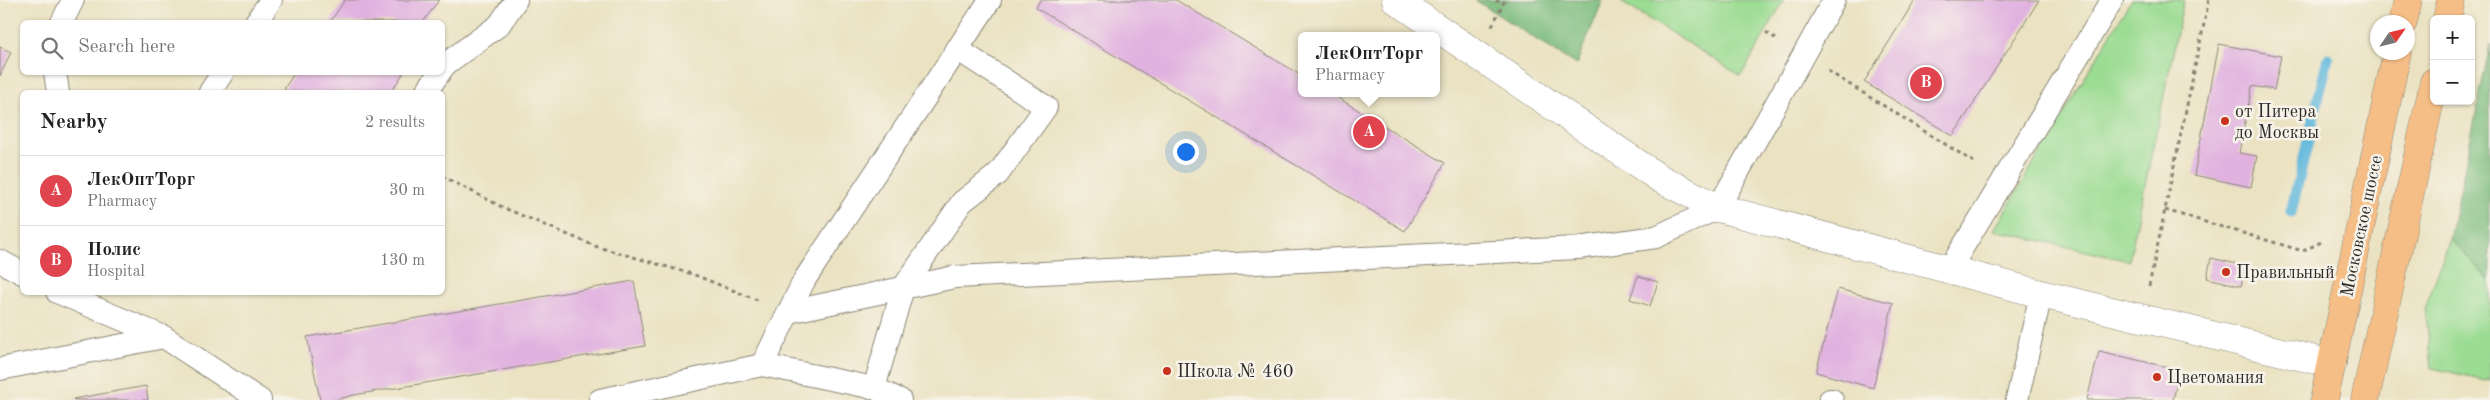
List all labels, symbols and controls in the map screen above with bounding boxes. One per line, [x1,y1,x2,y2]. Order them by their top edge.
north arrow [2370,15,2415,60]
map controls [2430,15,2475,105]
button: + [2430,15,2475,60]
search box [20,20,445,75]
popup [1298,32,1440,97]
icon: search [38,34,66,62]
text: Search here [78,38,175,57]
text: ЛекОптТорг [1315,45,1423,64]
button: − [2430,60,2475,105]
pin: B [1910,64,1942,102]
text: Pharmacy [1315,68,1385,84]
place label: от Питера до Москвы [2235,103,2319,142]
text: Nearby [40,112,108,133]
pin: A [1353,113,1385,151]
text: 2 results [365,115,425,131]
marker: от Питера до Москвы [2219,115,2231,127]
your location [1173,139,1199,165]
street label: Московское шоссе [2338,154,2386,299]
text: ЛекОптТорг [87,171,195,190]
text: A [50,183,62,199]
text: 30 m [389,183,425,199]
text: Pharmacy [87,194,157,210]
text: Полис [87,241,141,260]
text: B [50,253,62,269]
text: 130 m [380,253,425,269]
text: Hospital [87,264,145,280]
place label: Правильный [2236,264,2335,282]
marker: Правильный [2220,266,2232,278]
place label: Школа № 460 [1177,363,1293,381]
marker: Школа № 460 [1161,365,1173,377]
place label: Цветомания [2167,369,2264,387]
marker: Цветомания [2151,371,2163,383]

